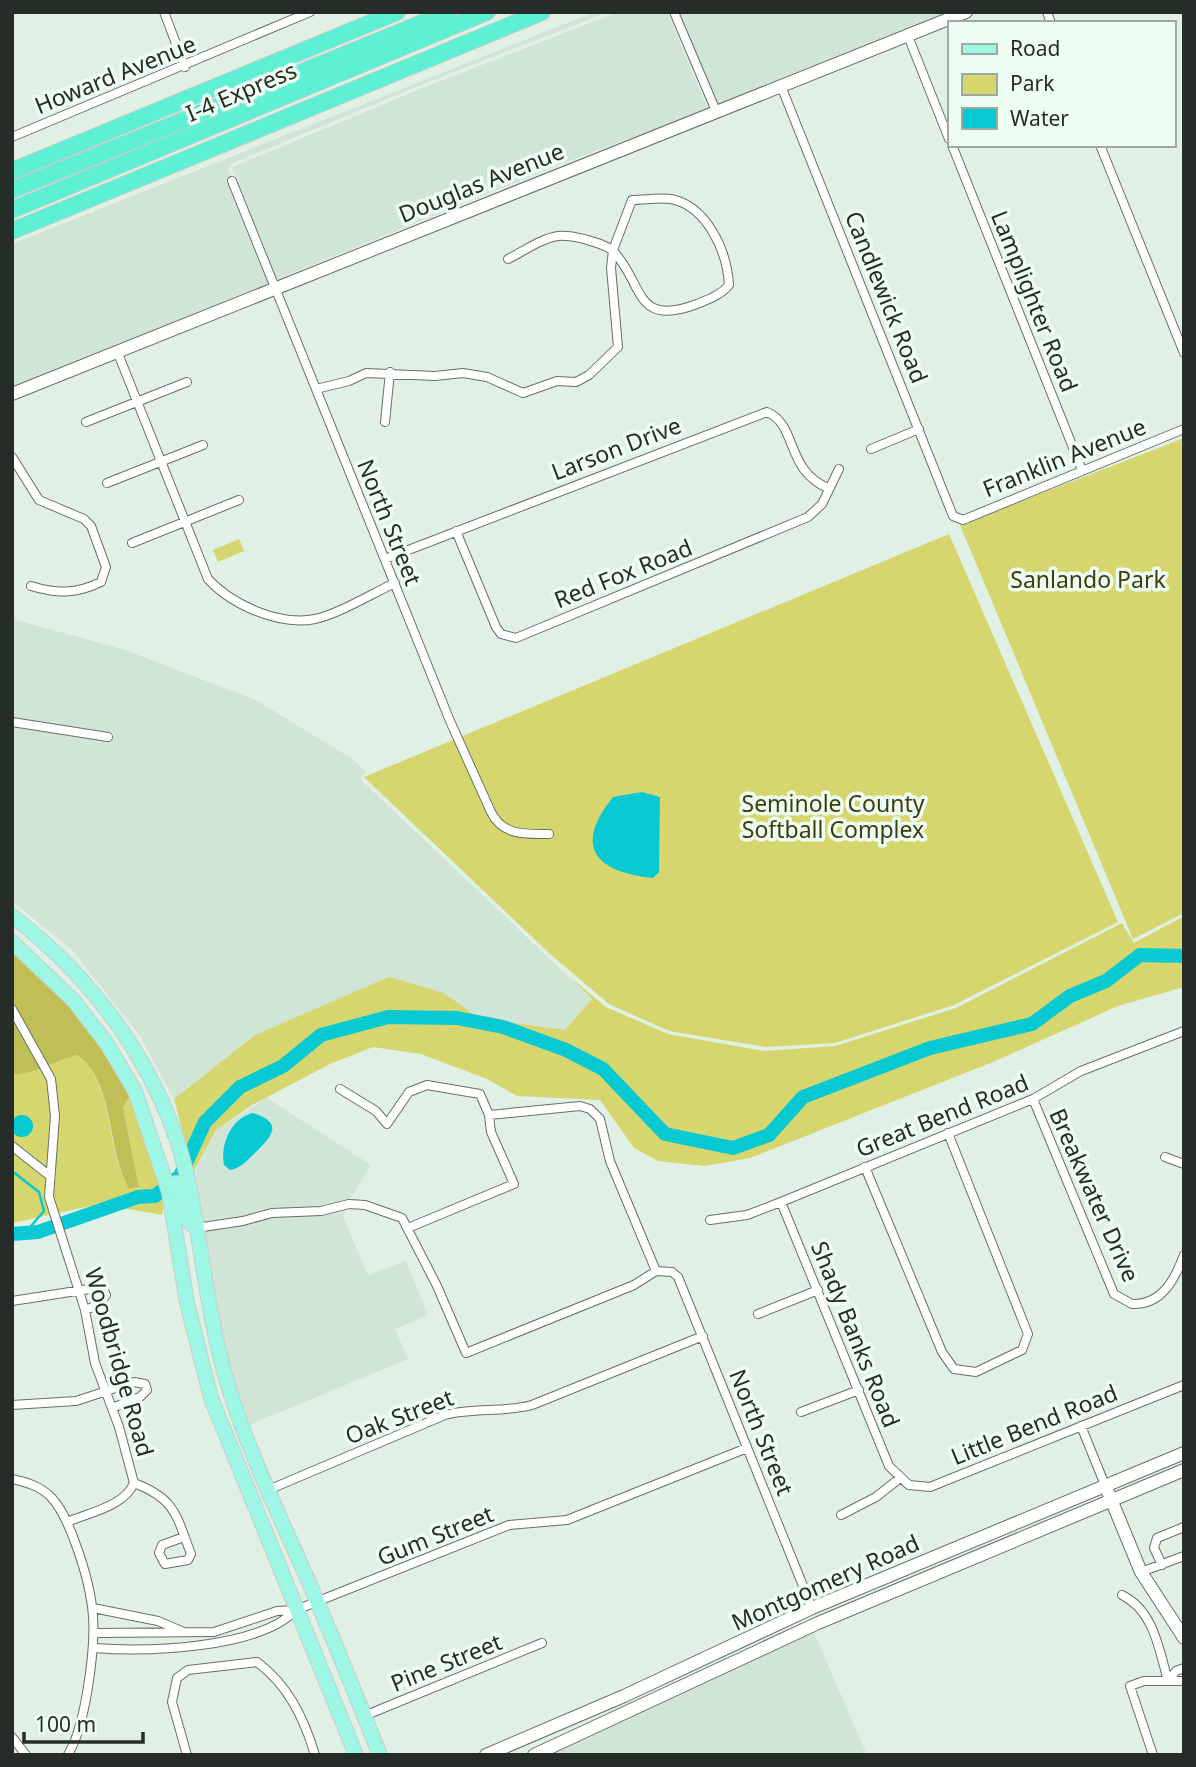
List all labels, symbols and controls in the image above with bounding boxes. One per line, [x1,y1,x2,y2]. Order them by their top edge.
legend [948,21,1175,147]
street label: Howard Avenue [30,27,200,121]
text: Road [1010,34,1060,62]
street label: I-4 Express [181,53,301,129]
text: Park [1010,69,1055,97]
text: Water [1010,104,1069,132]
street label: Douglas Avenue [394,134,568,230]
street label: Candlewick Road [838,206,936,388]
street label: Lamplighter Road [984,206,1086,396]
street label: Larson Drive [547,409,685,487]
street label: Franklin Avenue [978,410,1150,504]
street label: North Street [350,454,430,590]
street label: Red Fox Road [549,531,697,615]
park label: Sanlando Park [1010,563,1166,595]
park label: Seminole County Softball Complex [742,787,925,845]
street label: Great Bend Road [851,1066,1033,1164]
street label: Breakwater Drive [1042,1103,1148,1287]
street label: Shady Banks Road [804,1236,908,1432]
street label: Woodbridge Road [78,1264,162,1460]
street label: North Street [722,1364,802,1500]
street label: Little Bend Road [946,1376,1122,1472]
street label: Oak Street [340,1381,458,1451]
street label: Gum Street [372,1497,498,1573]
street label: Montgomery Road [726,1526,924,1638]
street label: Pine Street [386,1625,506,1699]
scale bar [24,1700,144,1744]
text: 100 m [35,1710,96,1738]

